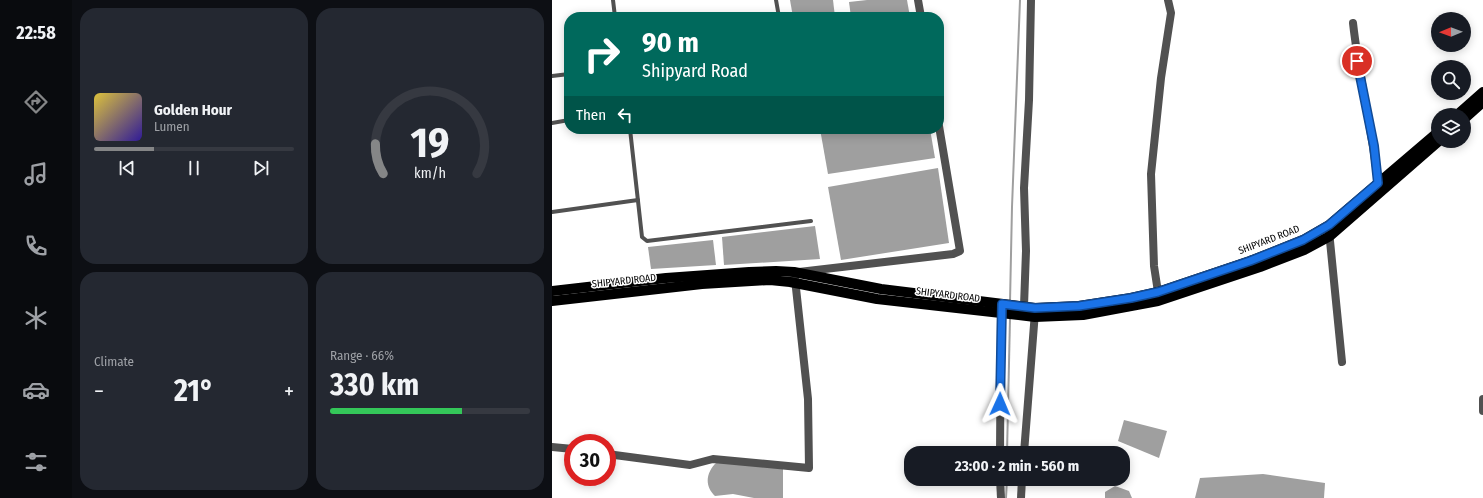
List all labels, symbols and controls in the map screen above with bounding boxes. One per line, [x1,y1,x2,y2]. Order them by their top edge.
north arrow [1431,12,1471,52]
map controls [1431,12,1471,148]
text: 22:58 [16,22,56,44]
text: 90 m [642,26,699,59]
icon: right [576,28,628,80]
pin [1340,44,1374,78]
icon: arrive [1346,50,1368,72]
text: Shipyard Road [642,60,748,82]
button: search [1431,60,1471,100]
icon: directions [22,88,50,116]
text: Golden Hour [154,101,232,119]
icon: left [614,104,636,126]
text: Then [576,106,606,124]
button: layers [1431,108,1471,148]
text: 19 [410,118,450,168]
text: Lumen [154,119,190,134]
icon: previous [116,157,138,179]
icon: pause [183,157,205,179]
icon: next [250,157,272,179]
icon: music [22,160,50,188]
text: km/h [414,165,446,182]
street label: SHIPYARD ROAD [1237,223,1301,257]
icon: phone [22,232,50,260]
street label: SHIPYARD ROAD [591,272,657,290]
street label: SHIPYARD ROAD [915,285,981,305]
icon: climate [22,304,50,332]
text: Range · 66% [330,348,394,363]
text: Climate [94,354,134,369]
text: 330 km [330,367,419,403]
text: 21° [174,373,214,409]
icon: car [22,376,50,404]
text: − [94,378,104,405]
text: + [284,378,294,405]
position arrow [979,383,1021,425]
speed limit sign: 30 [564,434,616,486]
icon: filters [22,448,50,476]
text: 23:00 · 2 min · 560 m [955,457,1079,475]

